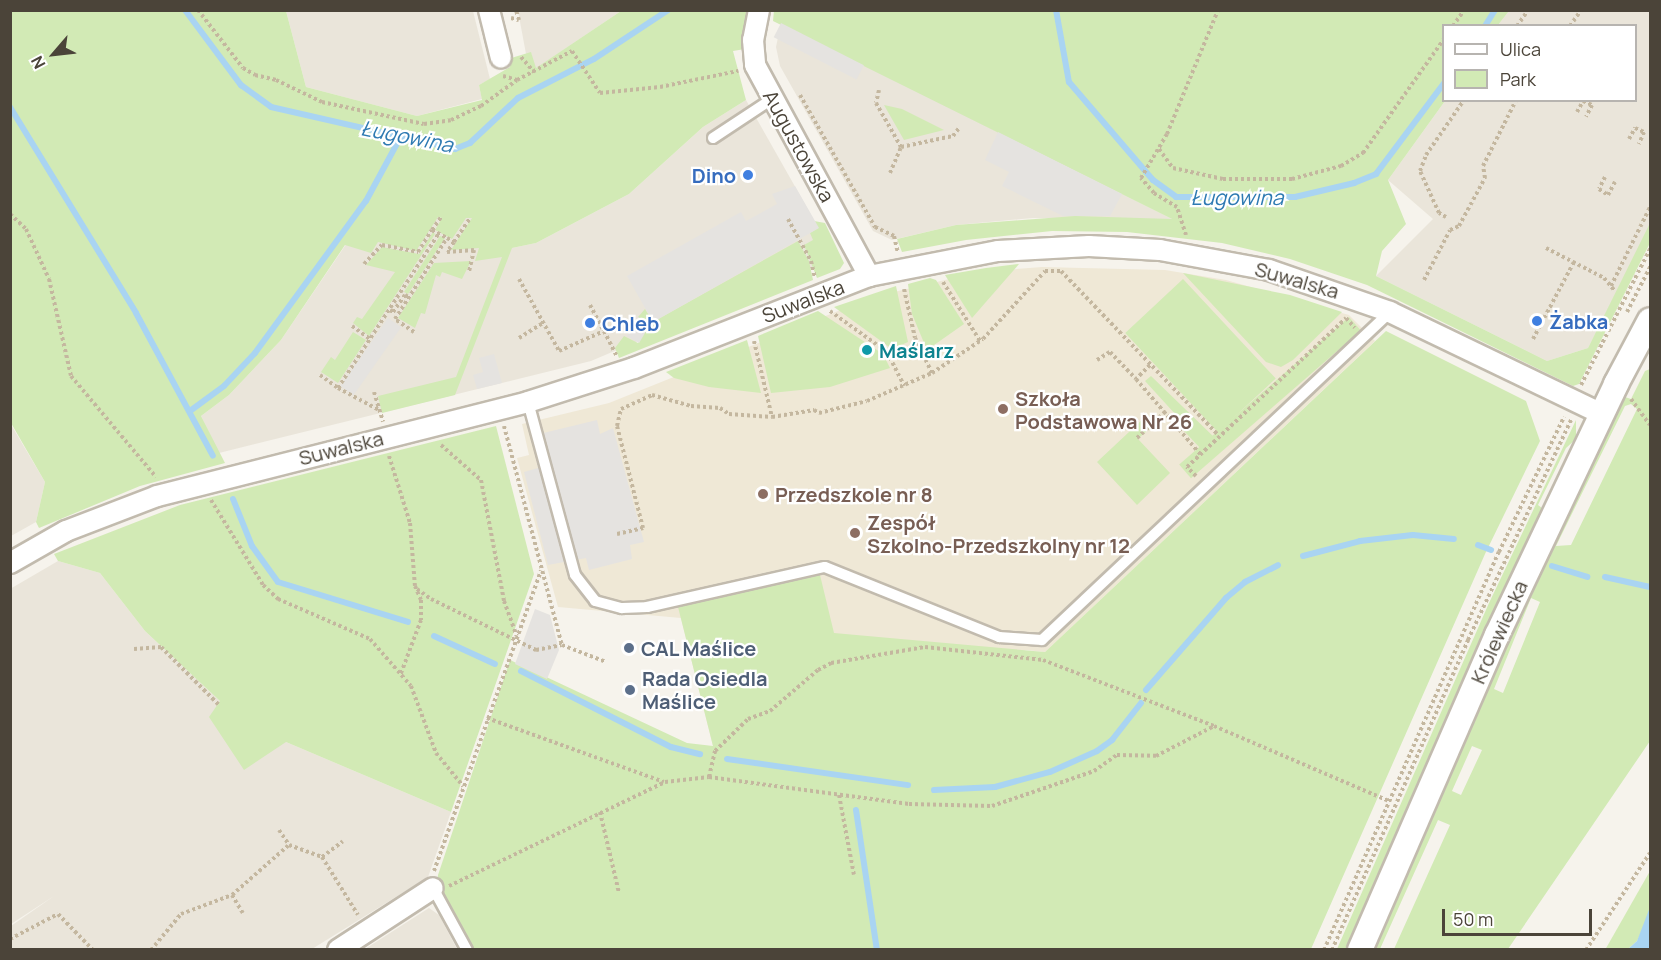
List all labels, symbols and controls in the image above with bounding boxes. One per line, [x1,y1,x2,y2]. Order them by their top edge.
north arrow [24,24,84,84]
legend [1442,24,1637,102]
text: Ulica [1500,37,1541,61]
text: N [26,52,51,73]
text: Park [1500,67,1536,91]
street label: Augustowska [758,86,840,206]
water label: Ługowina [359,115,455,157]
place label: Dino [692,163,736,187]
marker: Dino [741,168,755,182]
water label: Ługowina [1191,184,1283,210]
street label: Suwalska [1252,257,1342,303]
street label: Suwalska [758,274,848,328]
place label: Żabka [1549,309,1608,333]
place label: Chleb [602,311,659,335]
marker: Żabka [1530,314,1544,328]
marker: Chleb [583,316,597,330]
place label: Maślarz [879,338,954,362]
marker: Maślarz [860,343,874,357]
place label: Szkoła Podstawowa Nr 26 [1015,386,1192,433]
marker: Szkoła Podstawowa Nr 26 [996,402,1010,416]
street label: Suwalska [296,426,386,470]
place label: Przedszkole nr 8 [775,482,933,506]
marker: Przedszkole nr 8 [756,487,770,501]
place label: Zespół Szkolno-Przedszkolny nr 12 [867,510,1130,557]
marker: Zespół Szkolno-Przedszkolny nr 12 [848,526,862,540]
street label: Królewiecka [1466,577,1532,687]
place label: CAL Maślice [641,636,757,660]
marker: CAL Maślice [622,641,636,655]
place label: Rada Osiedla Maślice [642,666,768,713]
marker: Rada Osiedla Maślice [623,683,637,697]
scale bar [1445,897,1595,935]
text: 50 m [1453,907,1493,931]

